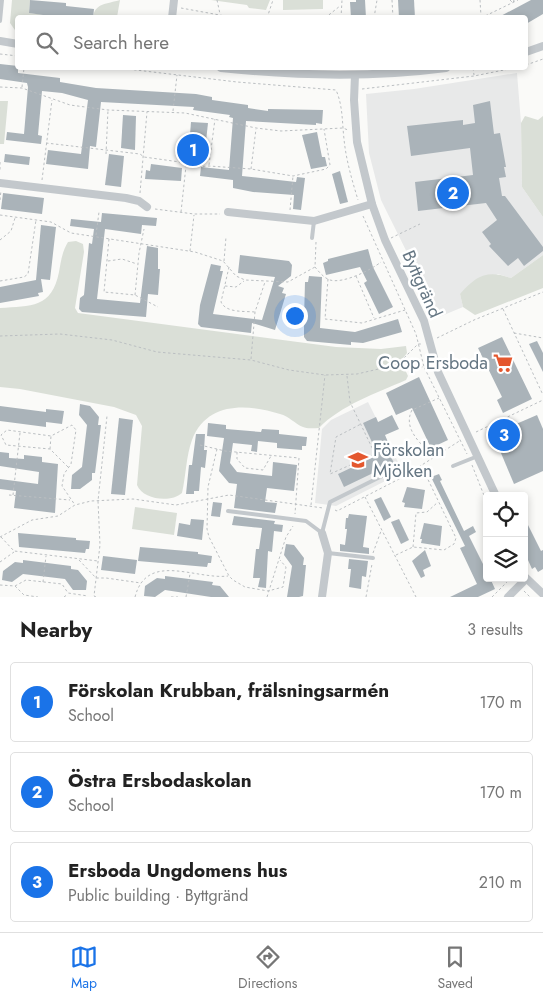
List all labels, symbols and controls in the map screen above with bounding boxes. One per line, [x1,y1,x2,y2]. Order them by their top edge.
search box [15,15,528,70]
icon: search [33,29,61,57]
text: Search here [73,29,169,56]
pin: 1 [177,131,209,169]
pin: 2 [437,174,469,212]
street label: Byttgränd [396,246,448,322]
your location [282,303,308,329]
place label: Coop Ersboda [378,350,488,376]
supermarket icon: Coop Ersboda [492,352,514,374]
pin: 3 [488,416,520,454]
place label: Förskolan Mjölken [373,437,444,484]
school or university icon: Förskolan Mjölken [347,449,369,471]
map controls [483,492,528,582]
button: locate [483,492,528,537]
button: layers [483,537,528,582]
text: Nearby [20,615,92,645]
text: 3 results [467,618,523,641]
text: Förskolan Krubban, frälsningsarmén [68,677,389,704]
text: 1 [33,691,41,714]
text: 170 m [480,691,522,714]
text: School [68,704,114,727]
text: Östra Ersbodaskolan [68,767,252,794]
text: 2 [32,781,42,804]
text: 170 m [480,781,522,804]
text: School [68,794,114,817]
text: Ersboda Ungdomens hus [68,857,287,884]
text: 3 [32,871,42,894]
text: 210 m [479,871,522,894]
text: Public building · Byttgränd [68,884,248,907]
tab: Map [70,943,98,993]
tab: Directions [238,943,297,993]
tab: Saved [437,943,473,993]

